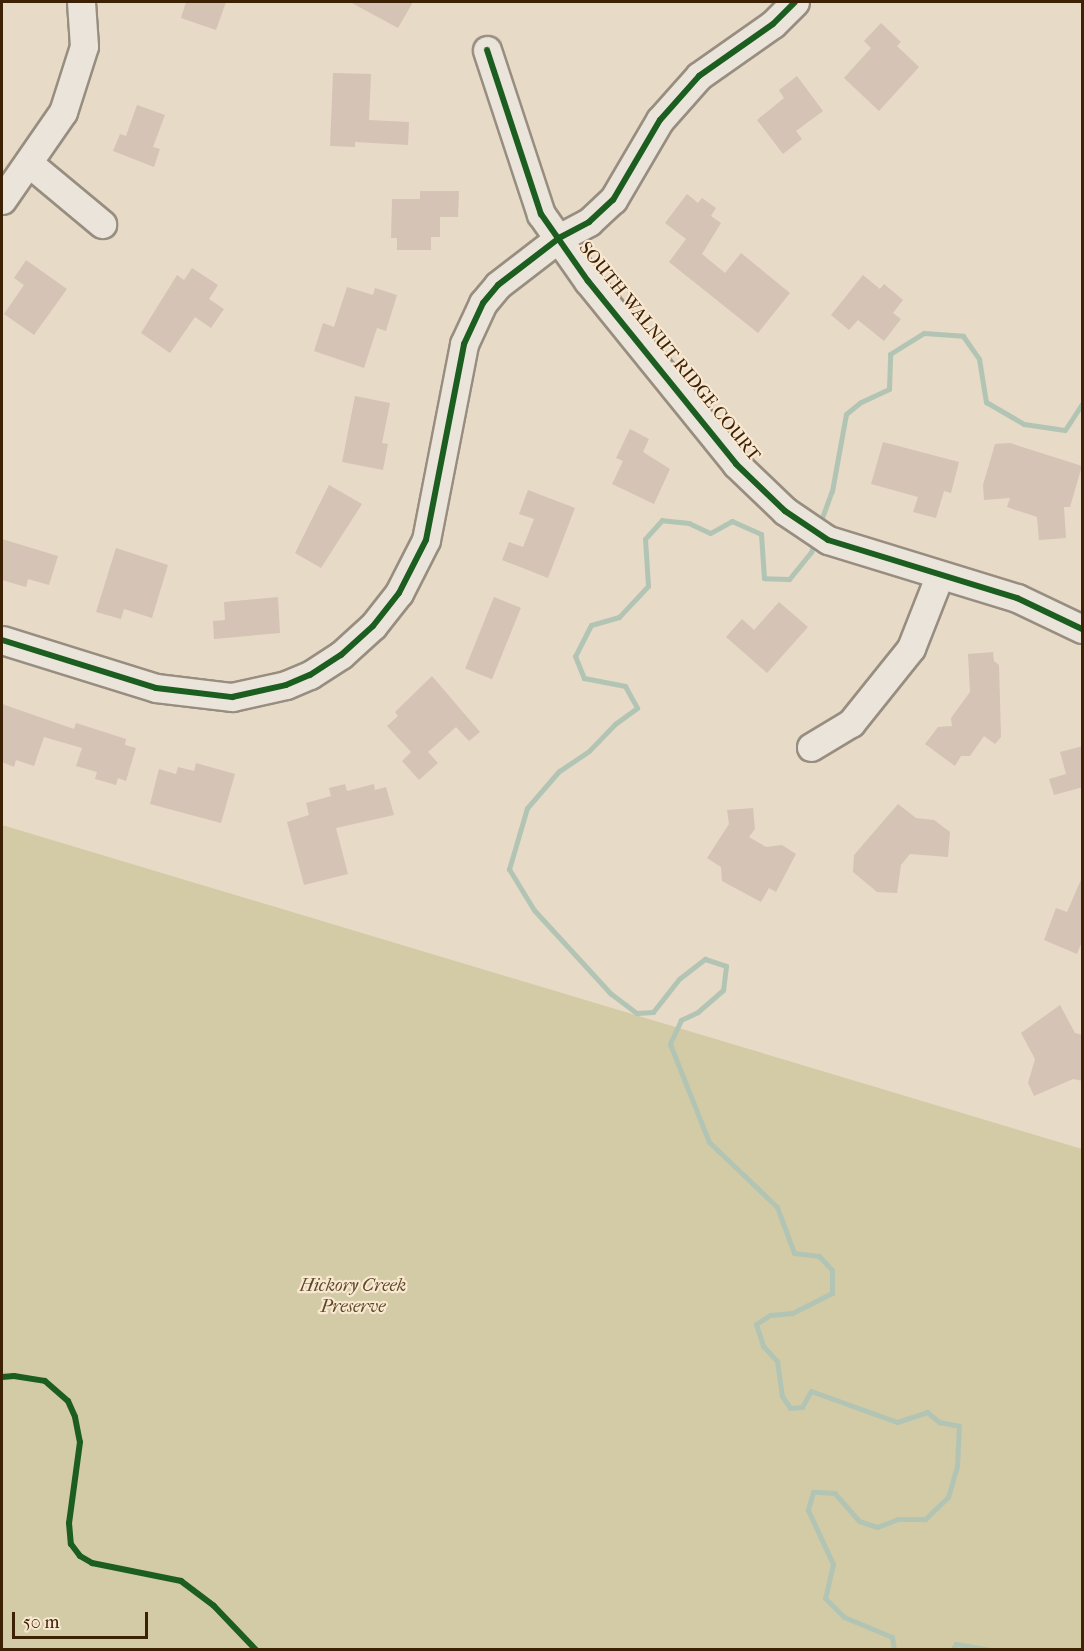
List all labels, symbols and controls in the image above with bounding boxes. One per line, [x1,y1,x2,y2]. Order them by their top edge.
street label: SOUTH WALNUT RIDGE COURT [574,238,764,466]
park label: Hickory Creek Preserve [300,1276,406,1318]
scale bar [15,1600,152,1638]
text: 50 m [23,1612,59,1633]

